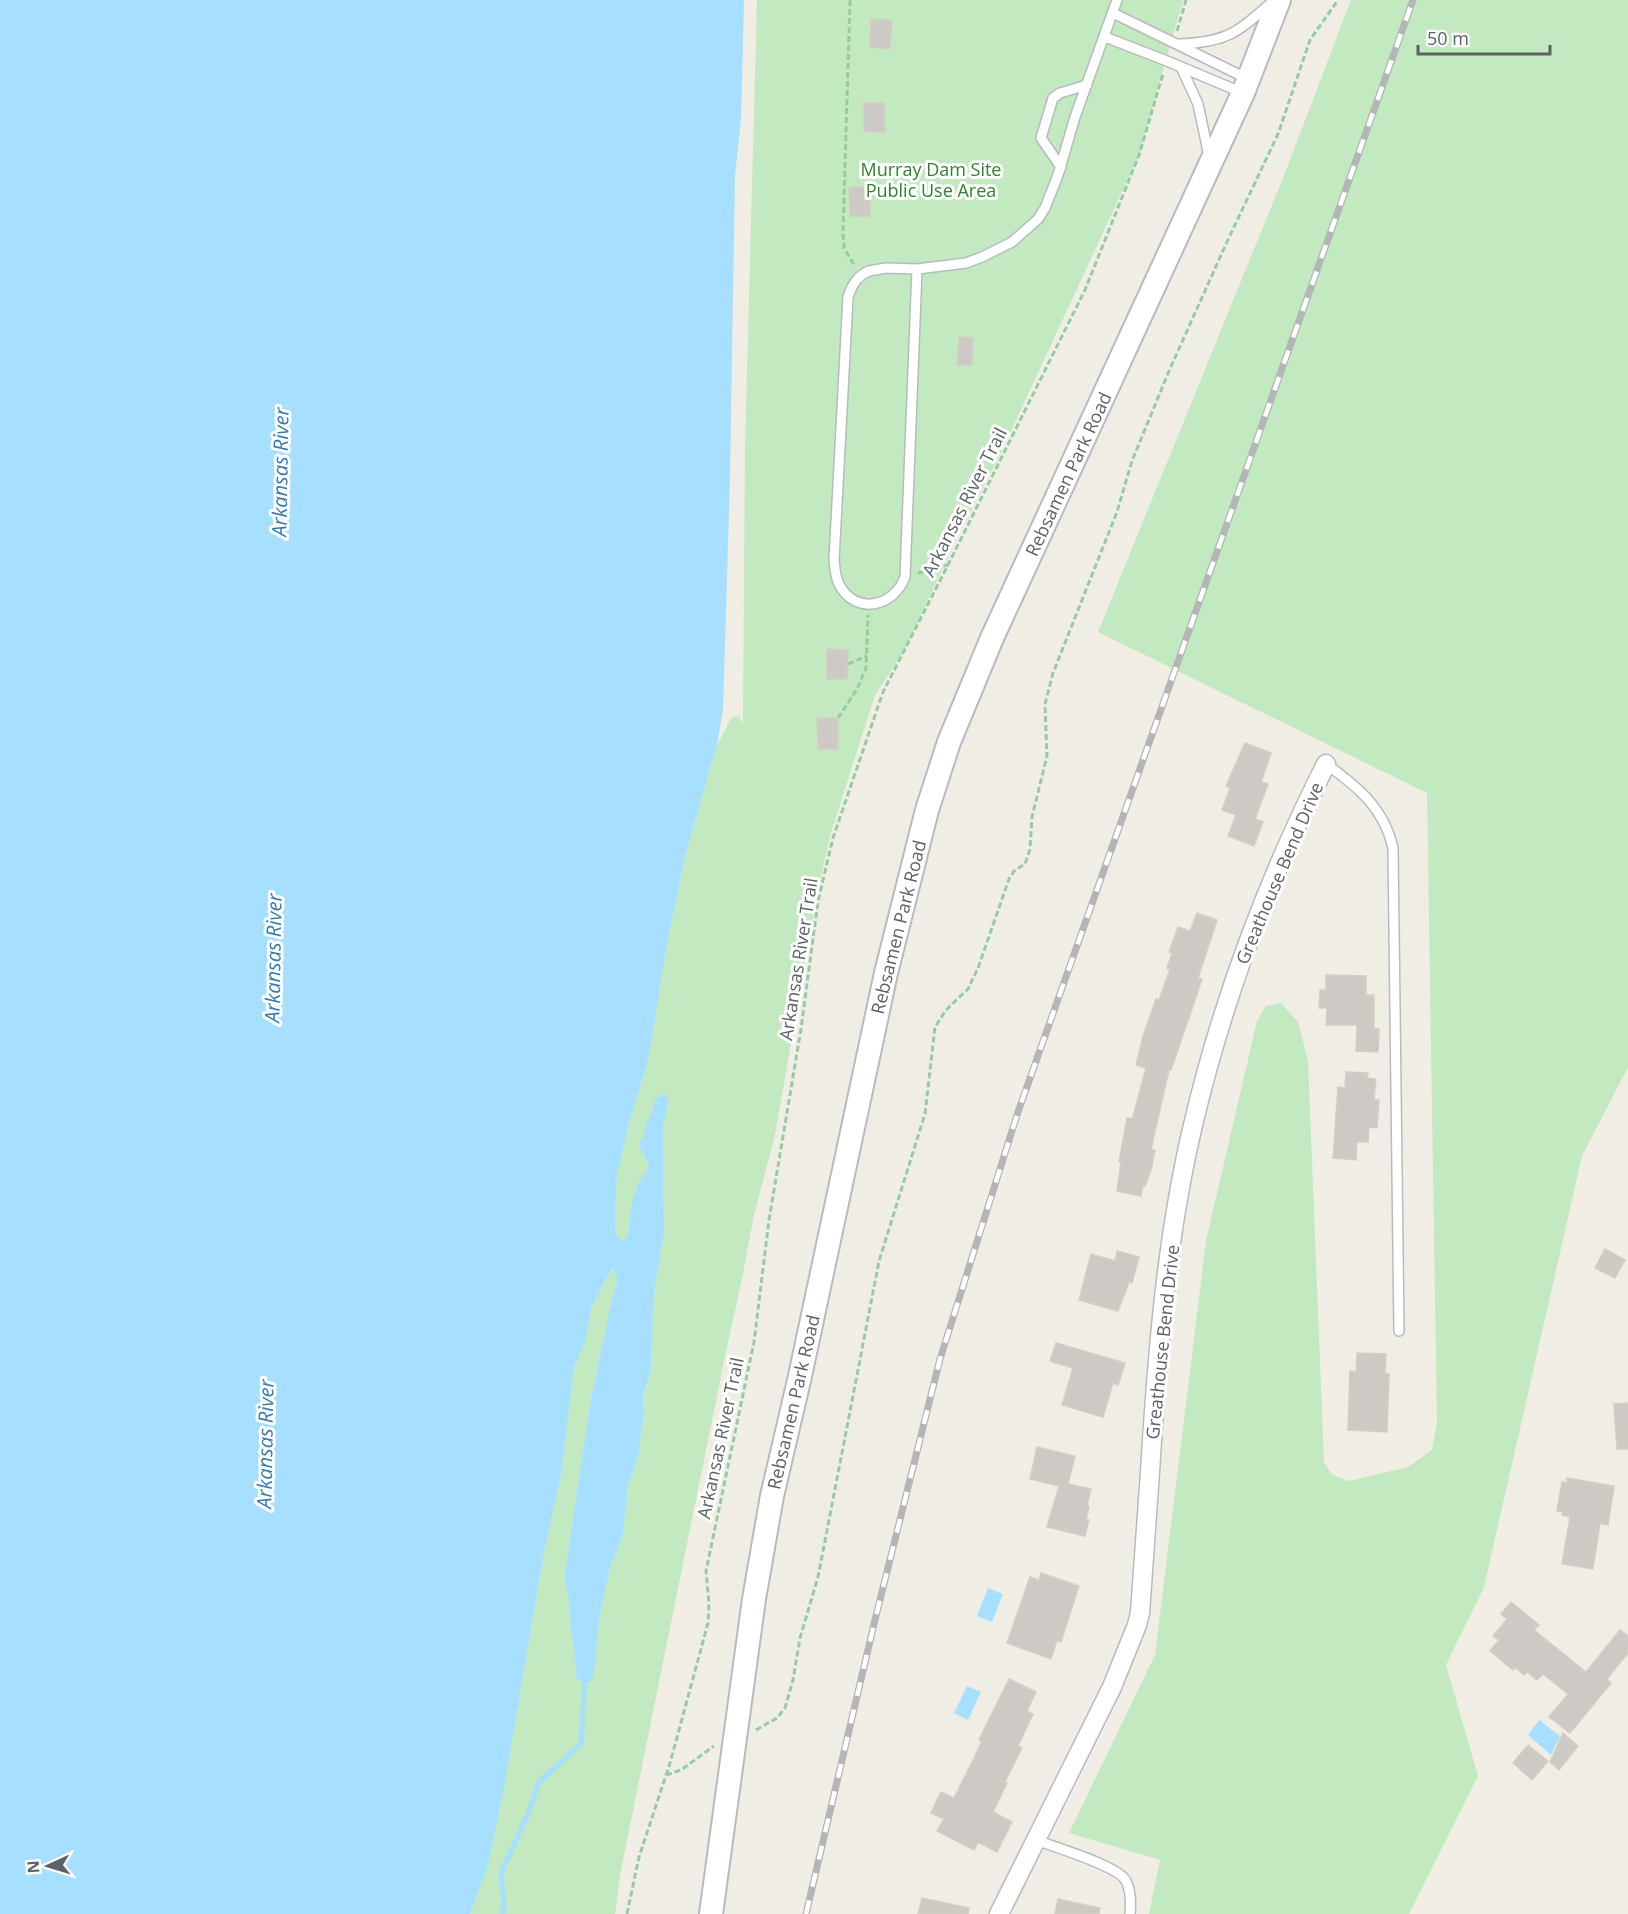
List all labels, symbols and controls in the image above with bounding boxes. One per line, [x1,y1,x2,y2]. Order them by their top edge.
scale bar [1418,18,1550,56]
text: 50 m [1427,26,1469,50]
park label: Murray Dam Site Public Use Area [861,157,1001,202]
street label: Rebsamen Park Road [1019,388,1117,560]
water label: Arkansas River [265,406,295,539]
street label: Arkansas River Trail [916,423,1012,581]
street label: Greathouse Bend Drive [1230,778,1328,968]
street label: Rebsamen Park Road [865,837,931,1017]
street label: Arkansas River Trail [773,876,823,1042]
water label: Arkansas River [258,892,288,1025]
street label: Greathouse Bend Drive [1140,1243,1184,1441]
street label: Rebsamen Park Road [761,1312,825,1492]
street label: Arkansas River Trail [691,1355,749,1521]
water label: Arkansas River [250,1378,280,1511]
north arrow [18,1836,78,1896]
text: N [22,1860,44,1874]

